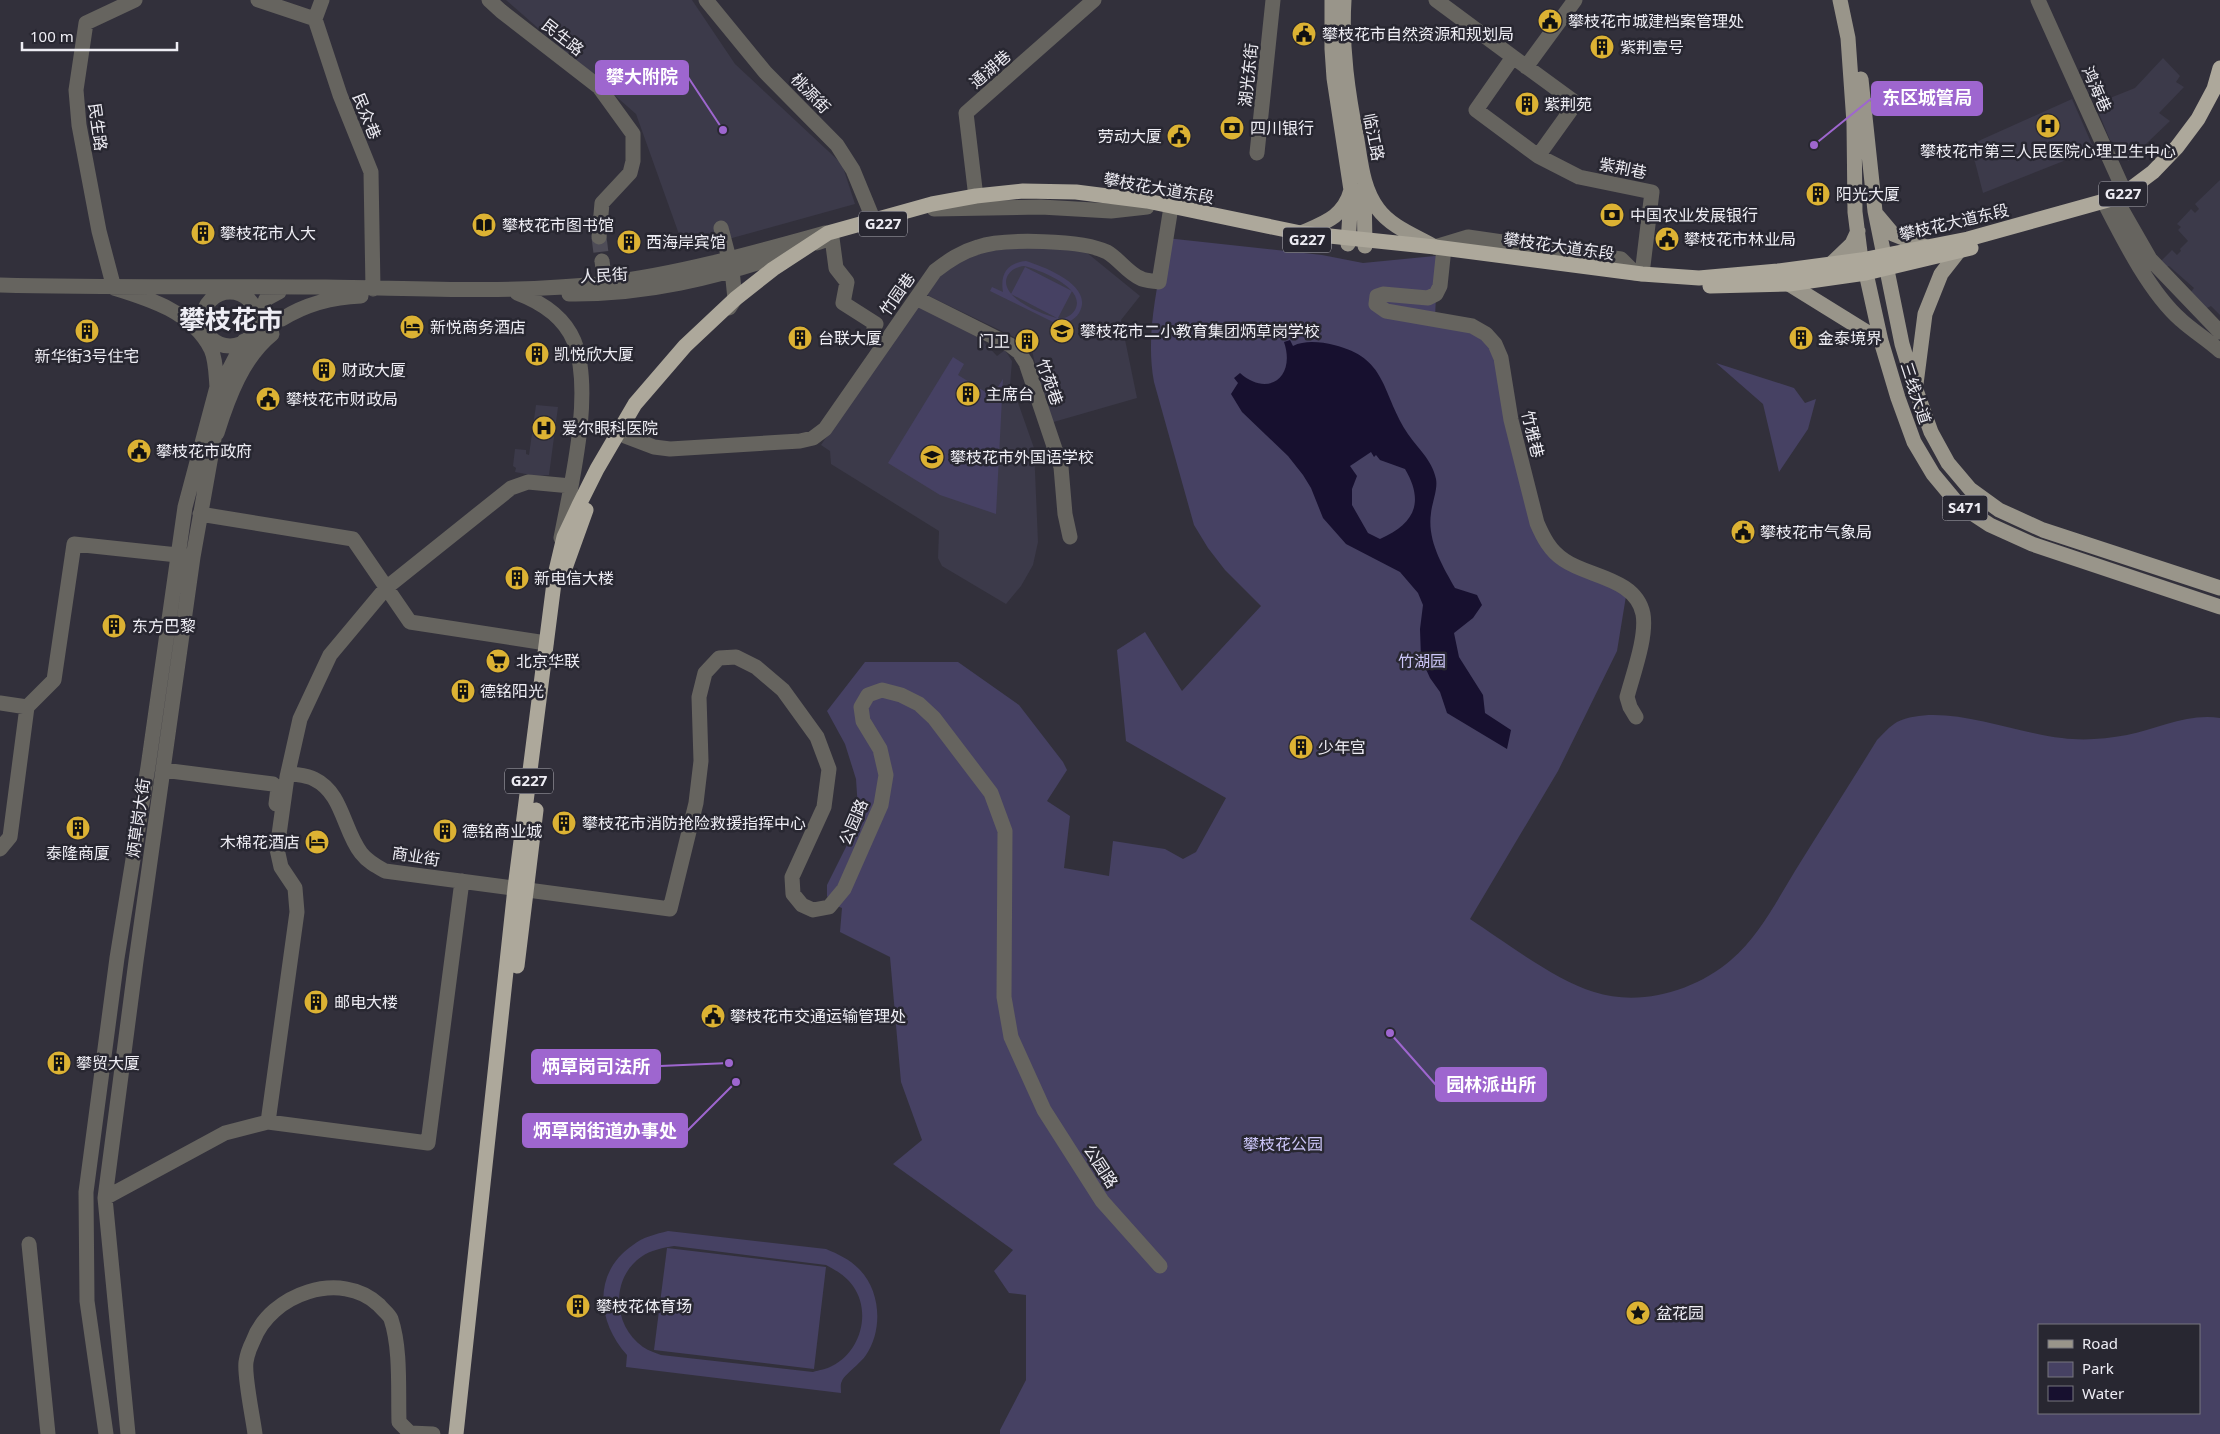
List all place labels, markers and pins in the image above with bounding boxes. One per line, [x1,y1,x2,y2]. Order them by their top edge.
public building icon: 攀枝花市城建档案管理处 [1537,8,1563,34]
place label: 攀枝花市城建档案管理处 [1568,10,1744,32]
public building icon: 攀枝花市自然资源和规划局 [1291,21,1317,47]
place label: 攀枝花市自然资源和规划局 [1322,23,1514,45]
building icon: 紫荆壹号 [1589,34,1615,60]
place label: 紫荆壹号 [1620,36,1684,58]
callout: 攀大附院 [596,61,688,94]
callout: 东区城管局 [1872,82,1982,115]
building icon: 紫荆苑 [1514,91,1540,117]
place label: 紫荆苑 [1544,93,1592,115]
hospital icon: 攀枝花市第三人民医院心理卫生中心 [2035,113,2061,139]
bank icon: 四川银行 [1219,115,1245,141]
place label: 四川银行 [1250,117,1314,139]
public building icon: 劳动大厦 [1166,123,1192,149]
place label: 劳动大厦 [1098,125,1162,147]
place label: 攀枝花市第三人民医院心理卫生中心 [1920,140,2176,162]
building icon: 阳光大厦 [1805,181,1831,207]
place label: 阳光大厦 [1836,183,1900,205]
bank icon: 中国农业发展银行 [1599,202,1625,228]
place label: 中国农业发展银行 [1630,204,1758,226]
library icon: 攀枝花市图书馆 [471,212,497,238]
place label: 攀枝花市图书馆 [502,214,614,236]
building icon: 攀枝花市人大 [190,220,216,246]
place label: 攀枝花市人大 [220,222,316,244]
public building icon: 攀枝花市林业局 [1654,226,1680,252]
place label: 攀枝花市林业局 [1684,228,1796,250]
building icon: 西海岸宾馆 [616,229,642,255]
place label: 西海岸宾馆 [646,231,726,253]
hotel icon: 新悦商务酒店 [399,314,425,340]
place label: 新悦商务酒店 [430,316,526,338]
building icon: 新华街3号住宅 [74,318,100,344]
school or university icon: 攀枝花市二小教育集团炳草岗学校 [1049,318,1075,344]
place label: 攀枝花市二小教育集团炳草岗学校 [1080,320,1320,342]
building icon: 台联大厦 [787,325,813,351]
building icon: 金泰境界 [1788,325,1814,351]
place label: 台联大厦 [818,327,882,349]
place label: 金泰境界 [1818,327,1882,349]
building icon: 门卫 [1014,328,1040,354]
place label: 门卫 [978,330,1010,352]
building icon: 凯悦欣大厦 [524,341,550,367]
place label: 凯悦欣大厦 [554,343,634,365]
place label: 新华街3号住宅 [34,345,140,367]
building icon: 财政大厦 [311,357,337,383]
place label: 财政大厦 [342,359,406,381]
building icon: 主席台 [955,381,981,407]
place label: 主席台 [986,383,1034,405]
public building icon: 攀枝花市财政局 [255,386,281,412]
place label: 攀枝花市财政局 [286,388,398,410]
hospital icon: 爱尔眼科医院 [531,415,557,441]
place label: 爱尔眼科医院 [562,417,658,439]
public building icon: 攀枝花市政府 [126,438,152,464]
place label: 攀枝花市政府 [156,440,252,462]
school or university icon: 攀枝花市外国语学校 [919,444,945,470]
place label: 攀枝花市外国语学校 [950,446,1094,468]
public building icon: 攀枝花市气象局 [1730,519,1756,545]
place label: 攀枝花市气象局 [1760,521,1872,543]
building icon: 新电信大楼 [504,565,530,591]
place label: 新电信大楼 [534,567,614,589]
building icon: 东方巴黎 [101,613,127,639]
place label: 东方巴黎 [132,615,196,637]
supermarket icon: 北京华联 [485,648,511,674]
place label: 北京华联 [516,650,580,672]
building icon: 德铭阳光 [450,678,476,704]
place label: 德铭阳光 [480,680,544,702]
building icon: 少年宫 [1288,734,1314,760]
place label: 少年宫 [1318,736,1366,758]
building icon: 攀枝花市消防抢险救援指挥中心 [551,810,577,836]
place label: 攀枝花市消防抢险救援指挥中心 [582,812,806,834]
building icon: 泰隆商厦 [65,815,91,841]
building icon: 德铭商业城 [432,818,458,844]
place label: 德铭商业城 [462,820,542,842]
hotel icon: 木棉花酒店 [304,829,330,855]
place label: 木棉花酒店 [220,831,300,853]
place label: 泰隆商厦 [46,842,110,864]
building icon: 邮电大楼 [303,989,329,1015]
place label: 邮电大楼 [334,991,398,1013]
public building icon: 攀枝花市交通运输管理处 [700,1003,726,1029]
place label: 攀枝花市交通运输管理处 [730,1005,906,1027]
building icon: 攀贸大厦 [46,1050,72,1076]
callout: 炳草岗司法所 [532,1050,660,1083]
place label: 攀贸大厦 [76,1052,140,1074]
callout: 园林派出所 [1436,1068,1546,1101]
callout: 炳草岗街道办事处 [523,1114,687,1147]
building icon: 攀枝花体育场 [565,1293,591,1319]
place label: 攀枝花体育场 [596,1295,692,1317]
place icon: 盆花园 [1625,1300,1651,1326]
place label: 盆花园 [1656,1302,1704,1324]

